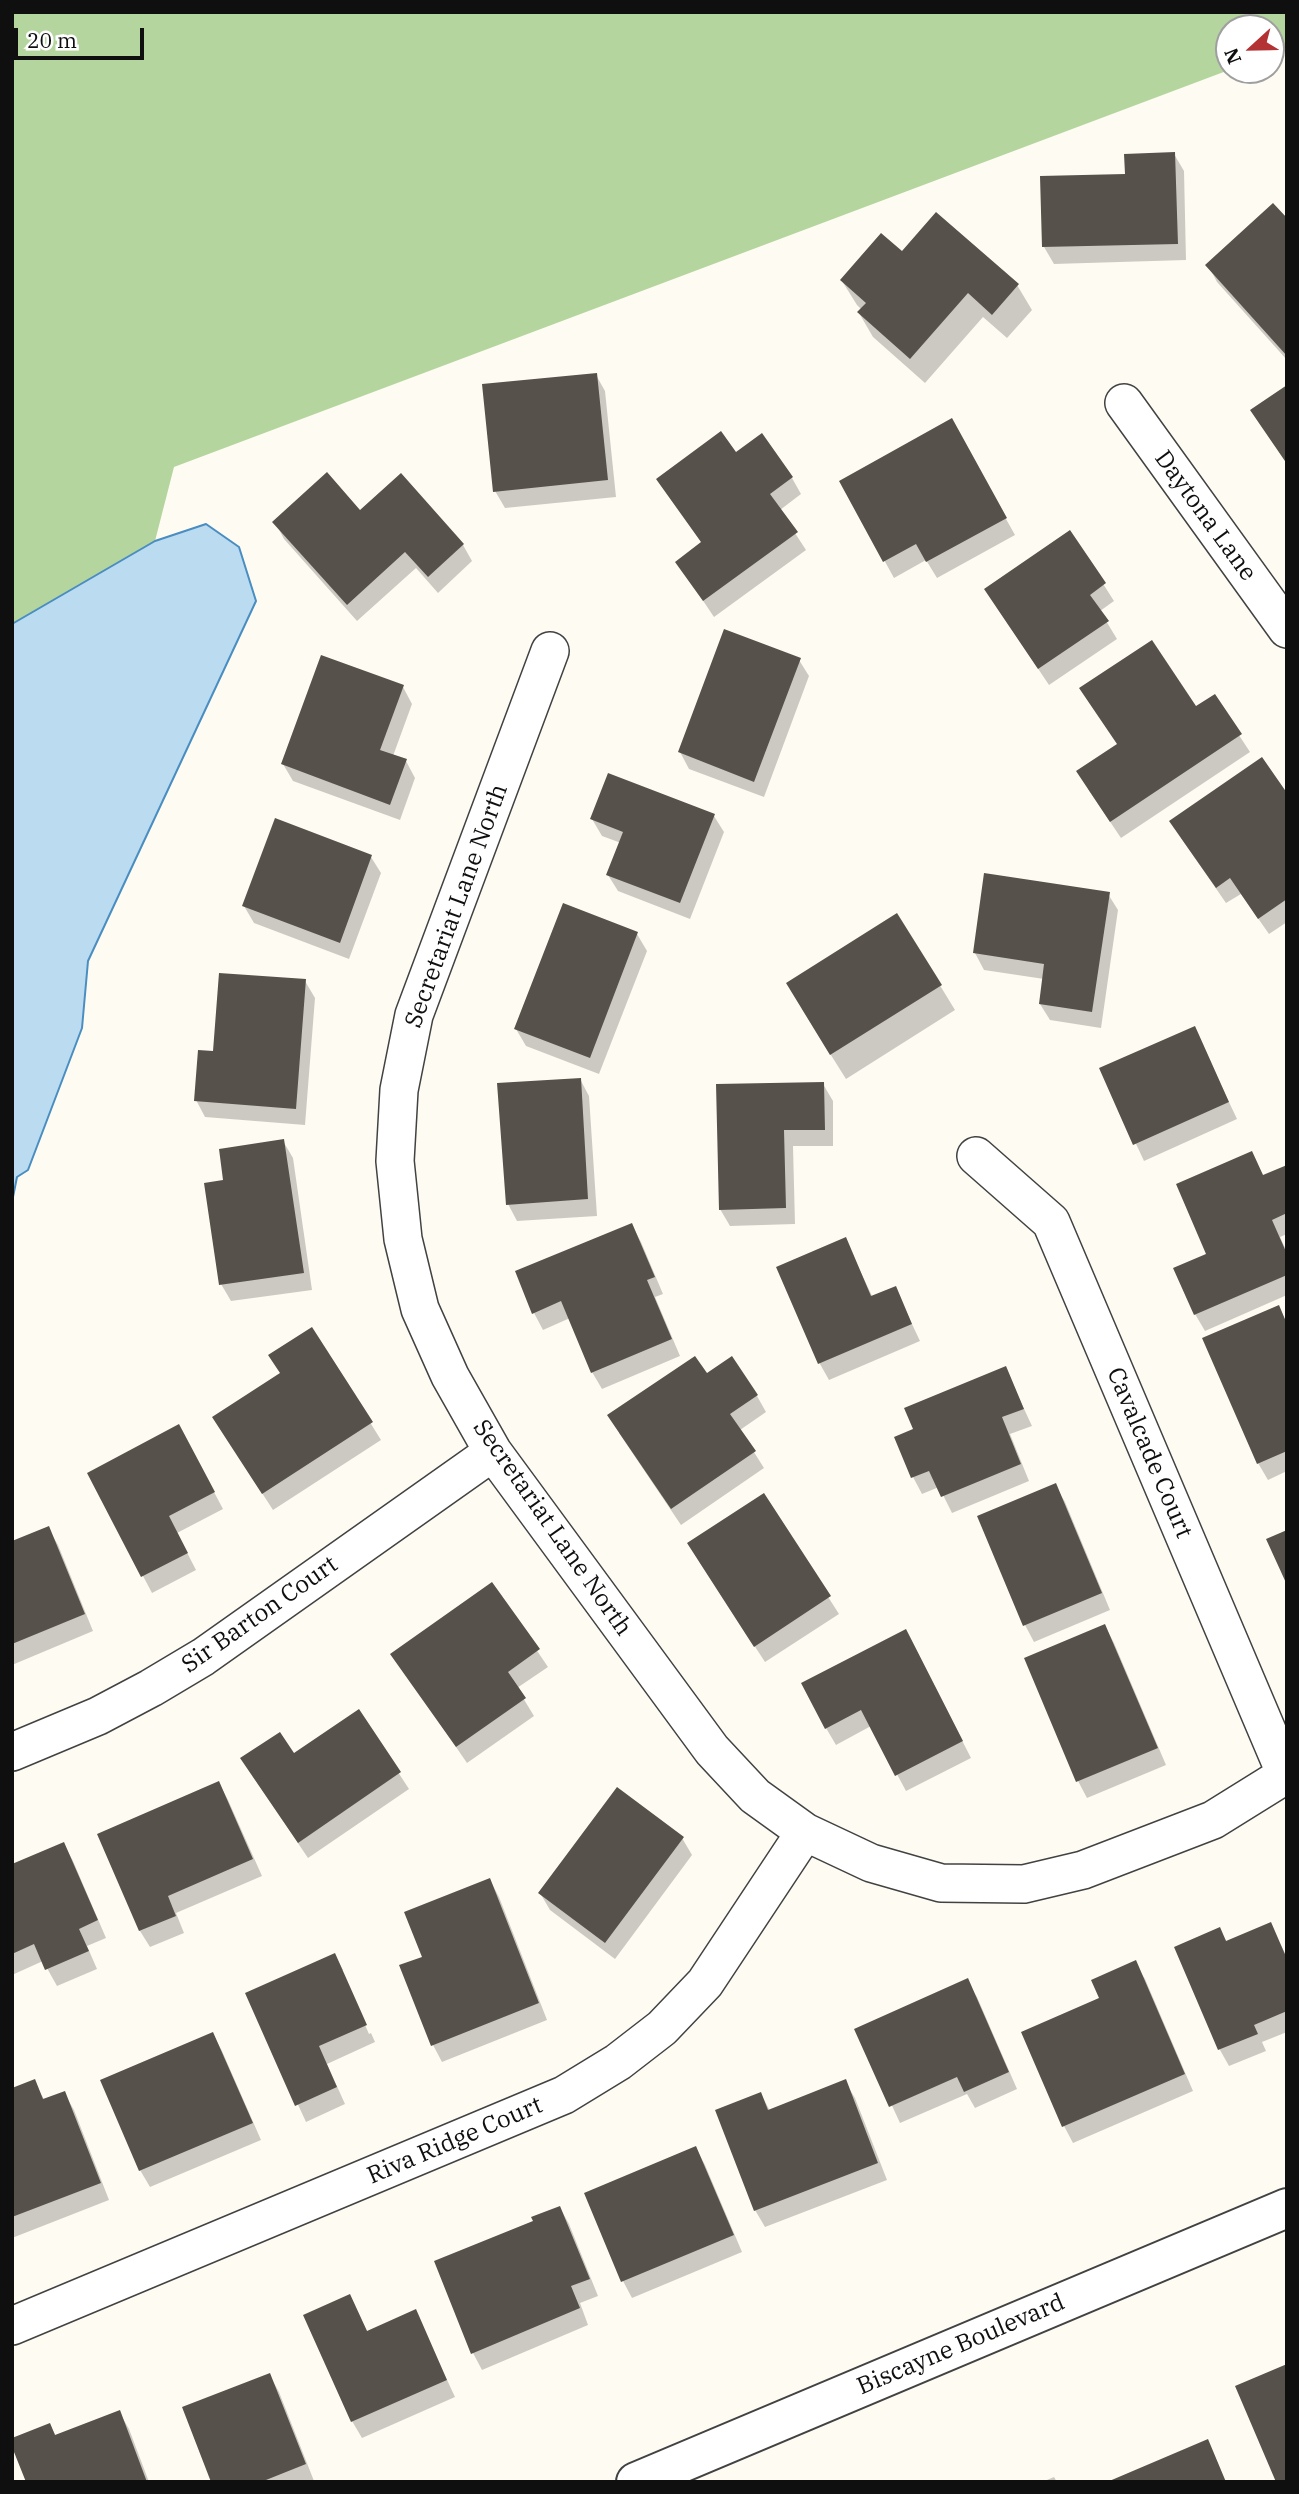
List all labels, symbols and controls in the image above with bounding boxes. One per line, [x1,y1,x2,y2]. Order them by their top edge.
scale bar [18,14,147,58]
north arrow [1215,14,1285,84]
text: 20 m [27,26,77,54]
text: N [1218,45,1246,68]
street label: Daytona Lane [1148,445,1262,587]
street label: Secretariat Lane North [400,780,514,1032]
street label: Cavalcade Court [1100,1363,1198,1543]
street label: Secretariat Lane North [466,1414,638,1642]
street label: Sir Barton Court [176,1550,344,1680]
street label: Riva Ridge Court [363,2091,547,2191]
street label: Biscayne Boulevard [853,2288,1069,2402]

